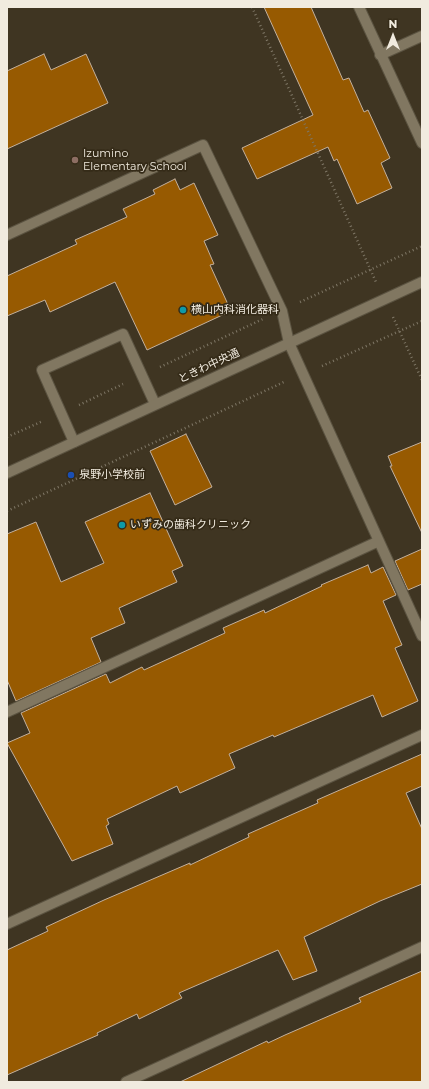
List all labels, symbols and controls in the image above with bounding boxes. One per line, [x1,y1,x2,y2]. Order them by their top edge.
north arrow [373,16,413,56]
text: N [389,17,397,31]
place label: Izumino Elementary School [83,147,187,173]
marker: Izumino Elementary School [70,155,80,165]
place label: 横山内科消化器科 [191,303,279,317]
marker: 横山内科消化器科 [178,305,188,315]
street label: ときわ中央通 [176,346,242,386]
place label: 泉野小学校前 [79,468,145,482]
marker: 泉野小学校前 [66,470,76,480]
place label: いずみの歯科クリニック [130,518,251,532]
marker: いずみの歯科クリニック [117,520,127,530]

